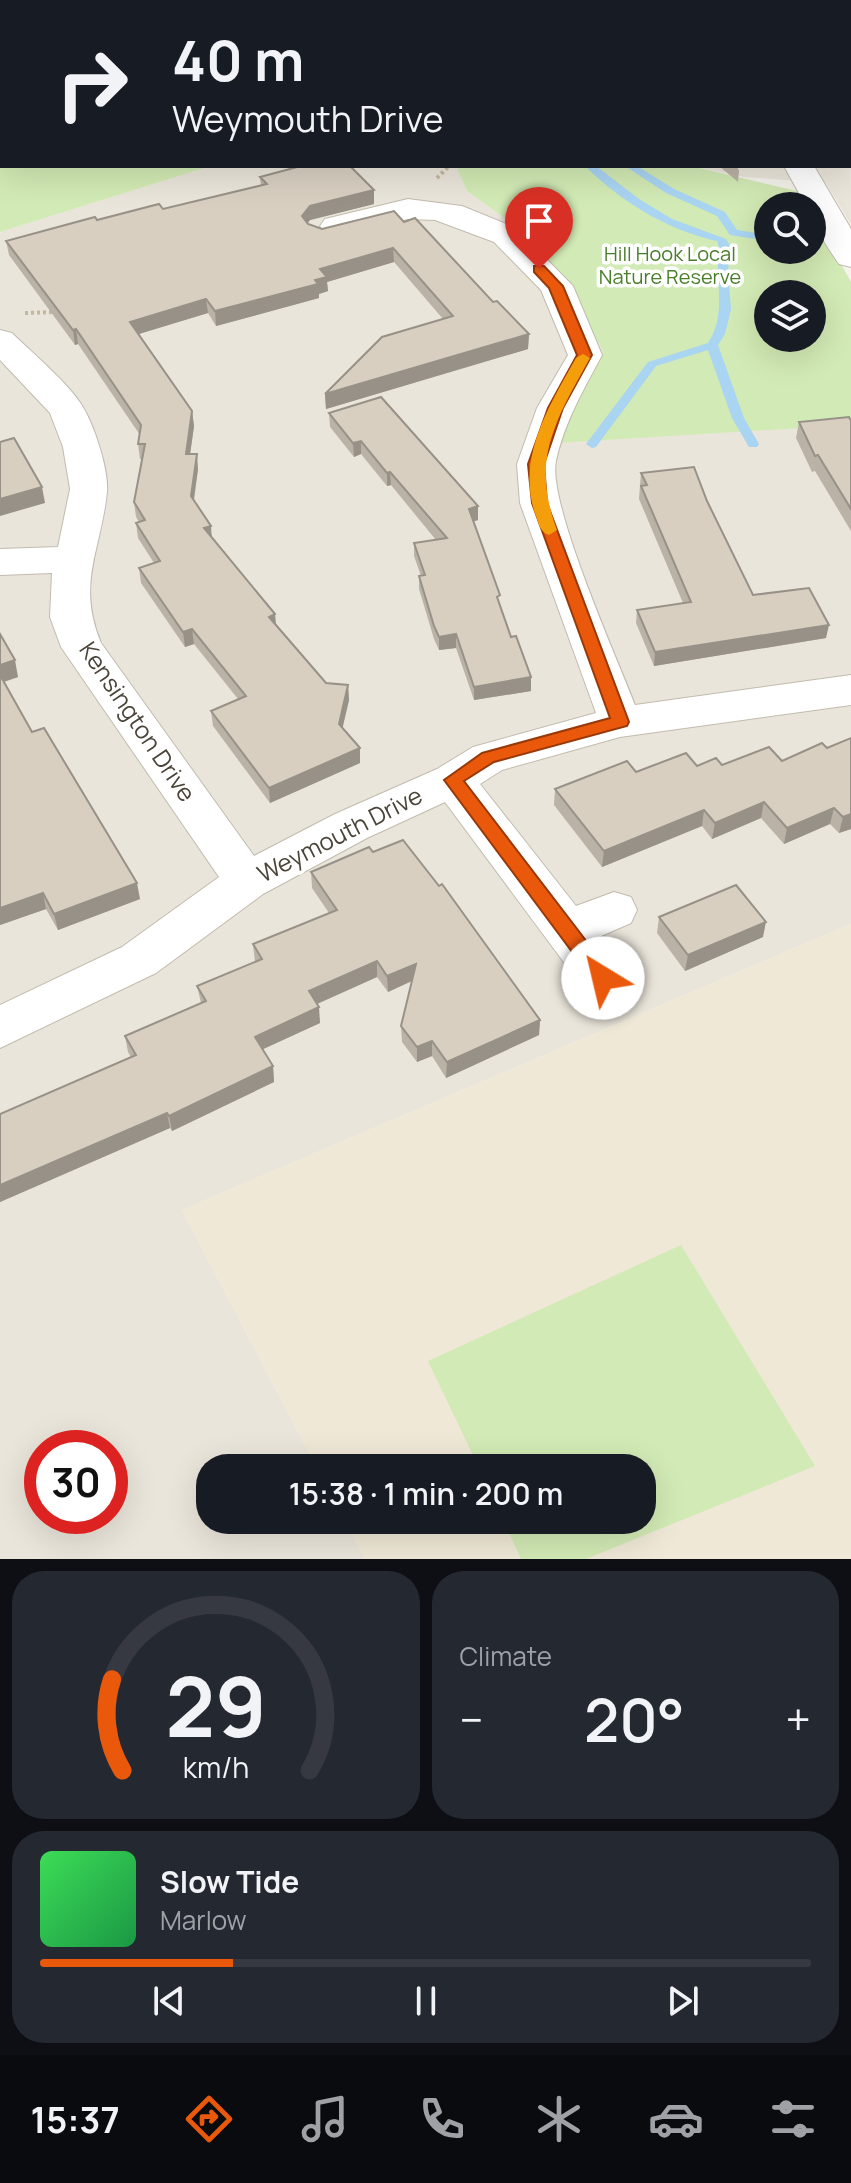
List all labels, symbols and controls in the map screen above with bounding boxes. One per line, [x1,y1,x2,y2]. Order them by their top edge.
text: 40 m [172,21,304,98]
icon: right [40,32,144,136]
text: Weymouth Drive [172,94,443,143]
pin [505,187,573,269]
map controls [754,192,826,352]
button: search [754,192,826,264]
icon: arrive [517,199,561,243]
park label: Hill Hook Local Nature Reserve [599,240,741,290]
button: layers [754,280,826,352]
street label: Kensington Drive [72,635,204,808]
street label: Weymouth Drive [251,778,427,889]
position arrow [561,936,645,1020]
speed limit sign: 30 [24,1430,128,1534]
text: 15:38 · 1 min · 200 m [289,1473,563,1514]
text: Climate [460,1638,552,1674]
text: 29 [165,1648,266,1762]
text: 20° [584,1678,685,1760]
text: − [460,1689,483,1749]
text: + [786,1689,811,1749]
text: km/h [183,1748,249,1787]
text: Slow Tide [160,1861,299,1902]
text: Marlow [160,1902,247,1938]
icon: previous [147,1979,191,2023]
icon: pause [404,1979,448,2023]
icon: next [661,1979,705,2023]
icon: directions [181,2091,237,2147]
icon: music [297,2091,353,2147]
icon: phone [414,2091,470,2147]
icon: climate [531,2091,587,2147]
icon: car [648,2091,704,2147]
icon: filters [765,2091,821,2147]
text: 15:37 [30,2095,120,2144]

